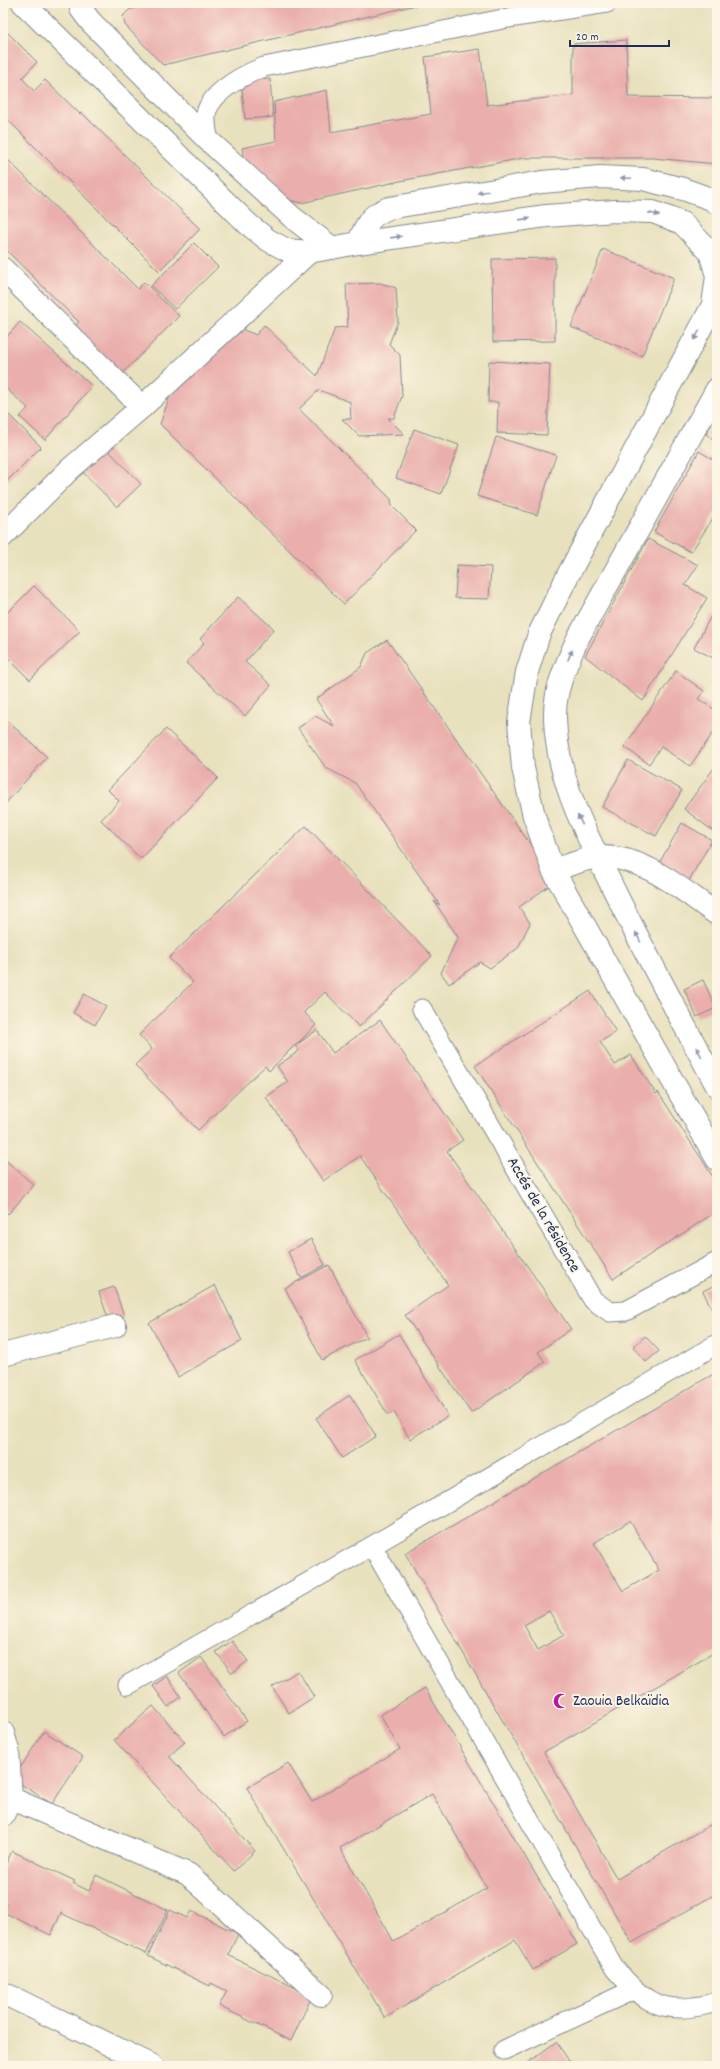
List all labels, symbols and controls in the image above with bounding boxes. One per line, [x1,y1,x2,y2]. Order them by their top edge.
scale bar [570,22,669,48]
text: 20 m [576,29,599,46]
one-way arrow [619,175,632,181]
one-way arrow [477,189,490,195]
one-way arrow [648,211,661,217]
one-way arrow [519,216,531,222]
one-way arrow [390,234,402,240]
one-way arrow [693,329,700,341]
one-way arrow [568,648,574,660]
one-way arrow [577,815,584,826]
one-way arrow [635,931,641,943]
one-way arrow [695,1046,702,1058]
street label: Accés de la résidence [501,1153,585,1277]
place label: Zaouia Belkaïdia [573,1690,670,1713]
mosque icon: Zaouia Belkaïdia [552,1692,570,1710]

